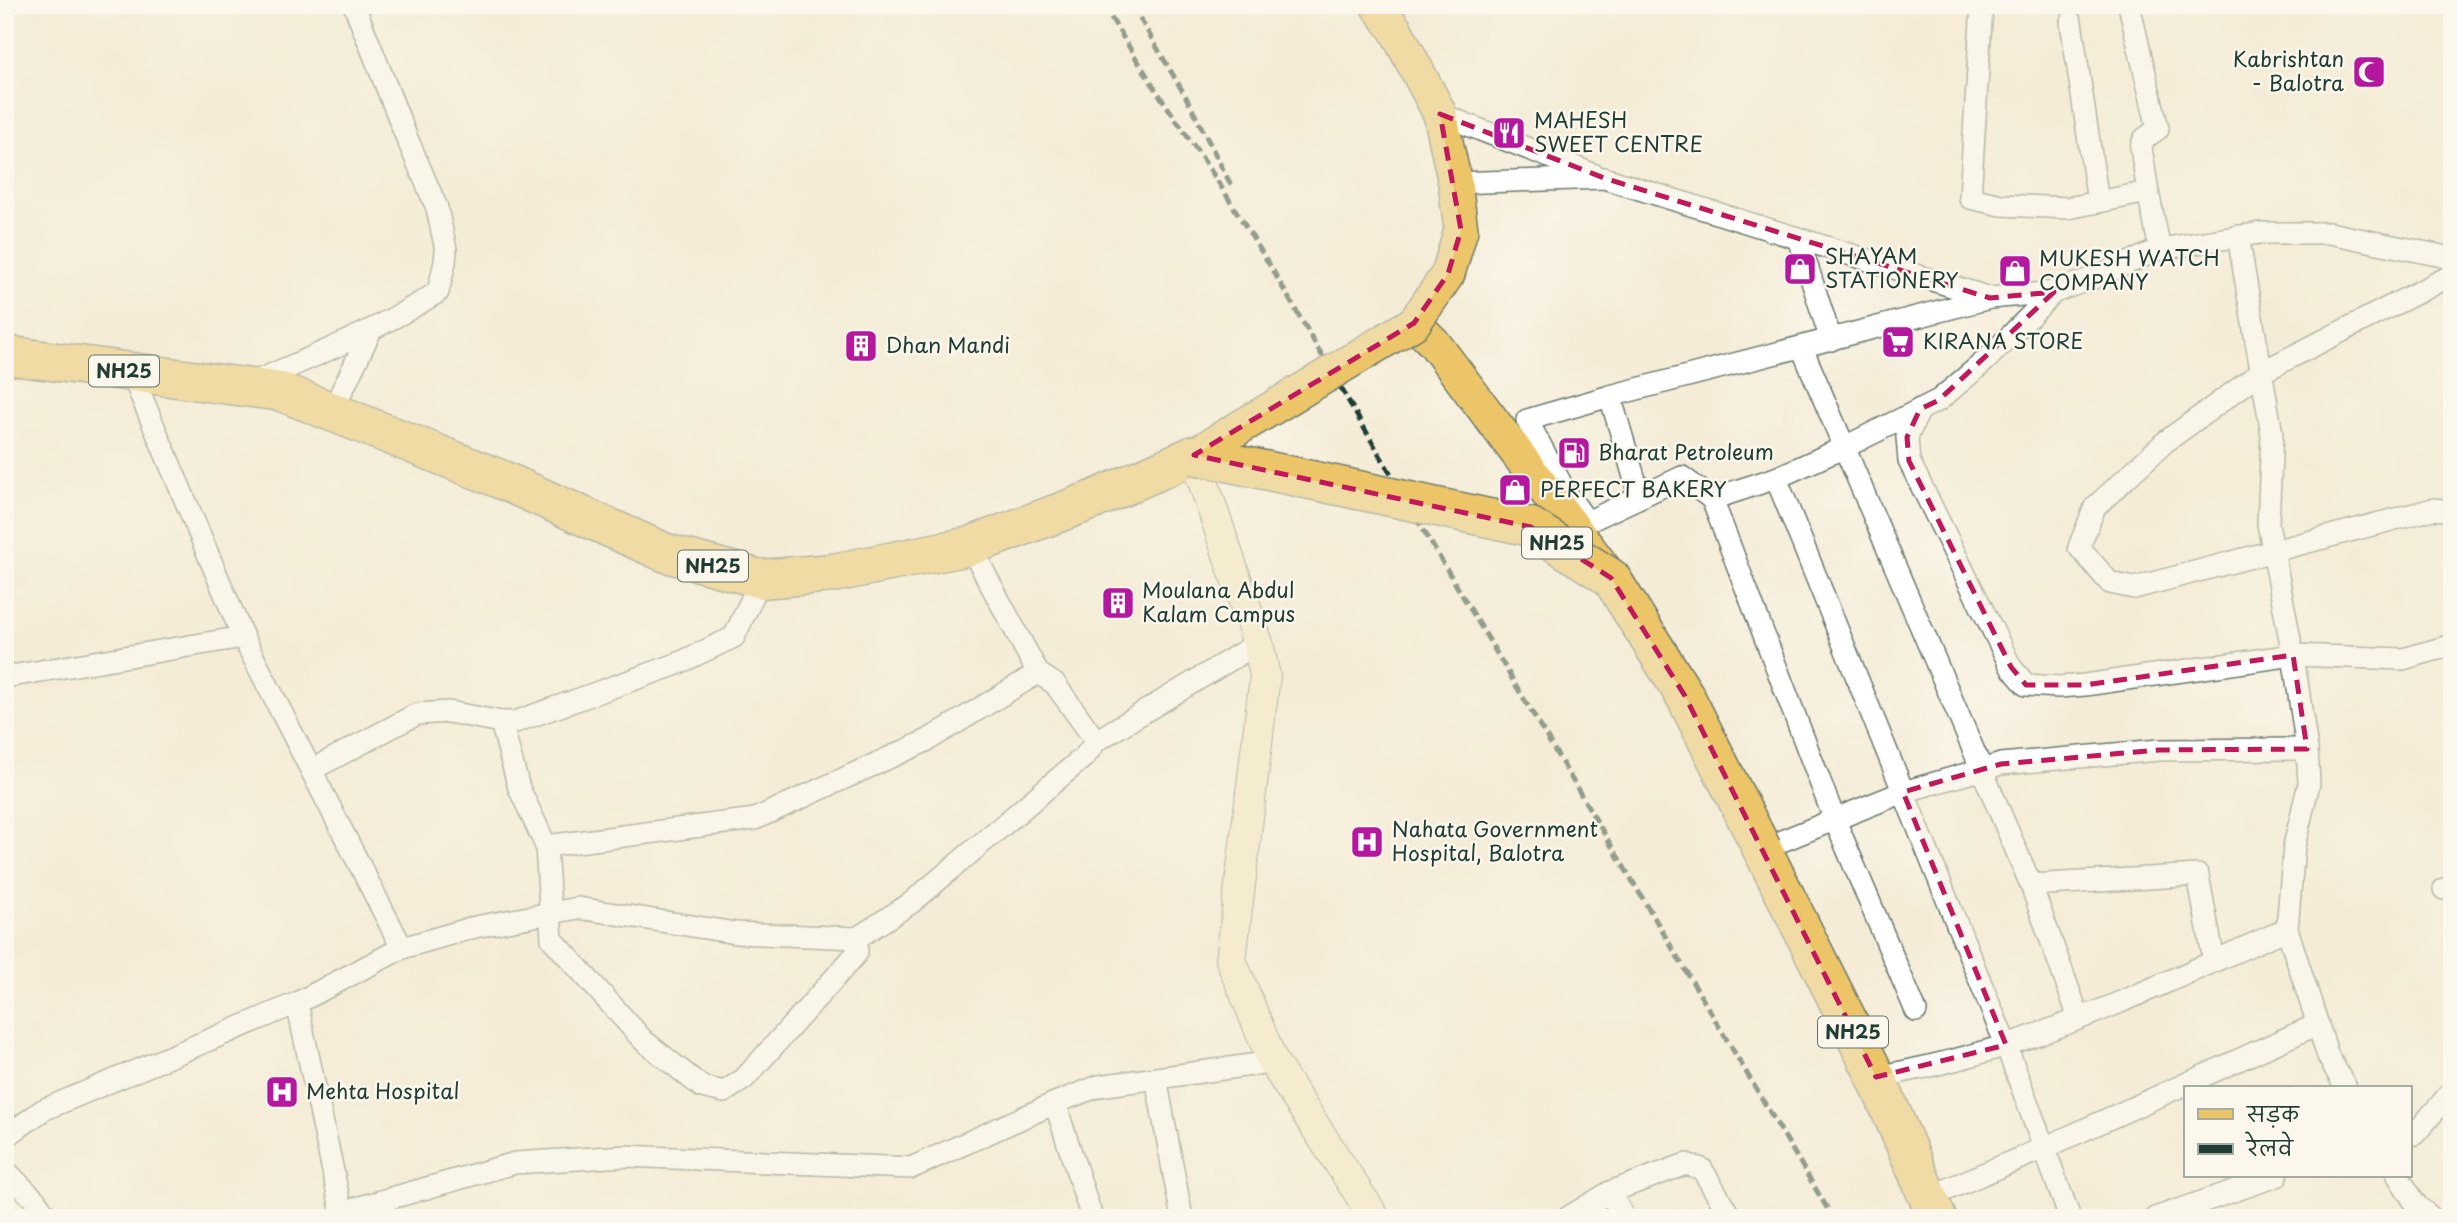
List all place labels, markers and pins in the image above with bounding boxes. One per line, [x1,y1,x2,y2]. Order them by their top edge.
place label: Kabrishtan - Balotra [2233,42,2344,98]
mosque icon: Kabrishtan - Balotra [2350,53,2388,91]
place label: MAHESH SWEET CENTRE [1534,103,1703,159]
restaurant icon: MAHESH SWEET CENTRE [1490,114,1528,152]
place label: SHAYAM STATIONERY [1825,239,1958,295]
place label: MUKESH WATCH COMPANY [2039,241,2220,297]
shop icon: SHAYAM STATIONERY [1781,250,1819,288]
shop icon: MUKESH WATCH COMPANY [1996,252,2034,290]
supermarket icon: KIRANA STORE [1879,323,1917,361]
place label: KIRANA STORE [1923,324,2083,356]
building icon: Dhan Mandi [842,327,880,365]
place label: Dhan Mandi [886,328,1010,360]
fuel station icon: Bharat Petroleum [1555,434,1593,472]
place label: Bharat Petroleum [1598,435,1774,467]
shop icon: PERFECT BAKERY [1496,471,1534,509]
place label: PERFECT BAKERY [1540,472,1726,504]
place label: Moulana Abdul Kalam Campus [1142,573,1295,629]
building icon: Moulana Abdul Kalam Campus [1099,584,1137,622]
place label: Nahata Government Hospital, Balotra [1392,812,1598,868]
hospital icon: Nahata Government Hospital, Balotra [1348,823,1386,861]
hospital icon: Mehta Hospital [263,1073,301,1111]
place label: Mehta Hospital [306,1074,460,1106]

